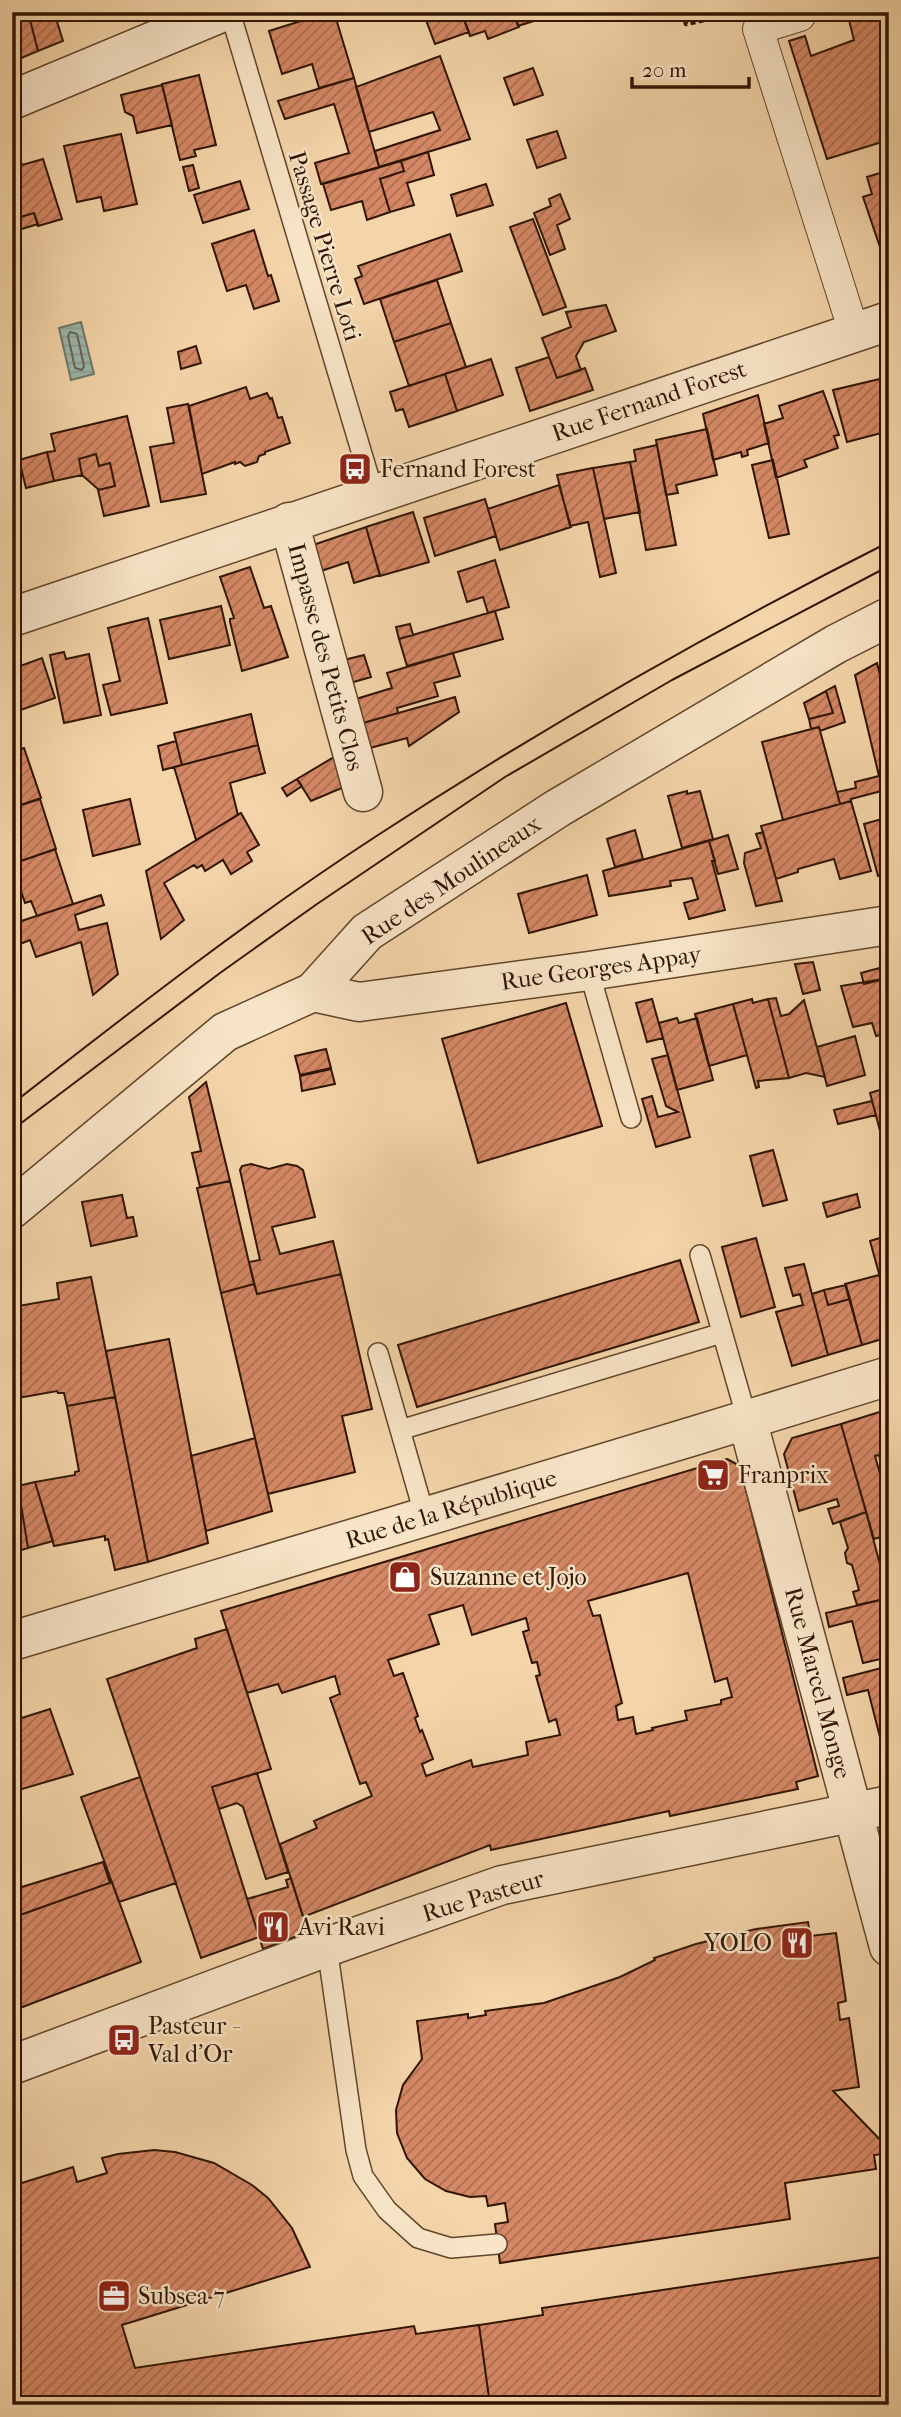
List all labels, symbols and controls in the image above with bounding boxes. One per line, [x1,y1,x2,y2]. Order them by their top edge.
scale bar [632,46,749,90]
text: 20 m [642,58,687,82]
street label: Passage Pierre Loti [283,148,367,344]
street label: Rue Fernand Forest [548,354,750,447]
bus stop icon: Fernand Forest [336,450,374,488]
place label: Fernand Forest [380,455,536,483]
street label: Impasse des Petits Clos [282,540,370,774]
street label: Rue des Moulineaux [356,809,546,950]
street label: Rue Georges Appay [499,940,704,996]
supermarket icon: Franprix [694,1456,732,1494]
place label: Franprix [738,1461,829,1489]
street label: Rue de la République [342,1463,560,1554]
shop icon: Suzanne et Jojo [386,1558,424,1596]
place label: Suzanne et Jojo [430,1563,587,1591]
street label: Rue Marcel Monge [779,1584,857,1782]
street label: Rue Pasteur [419,1864,548,1928]
restaurant icon: Avi Ravi [254,1908,292,1946]
place label: Avi Ravi [297,1913,385,1941]
restaurant icon: YOLO [778,1924,816,1962]
place label: YOLO [703,1929,772,1957]
place label: Pasteur - Val d'Or [147,2012,241,2068]
bus stop icon: Pasteur - Val d'Or [105,2021,143,2059]
office icon: Subsea 7 [95,2277,133,2315]
place label: Subsea 7 [138,2282,225,2310]

